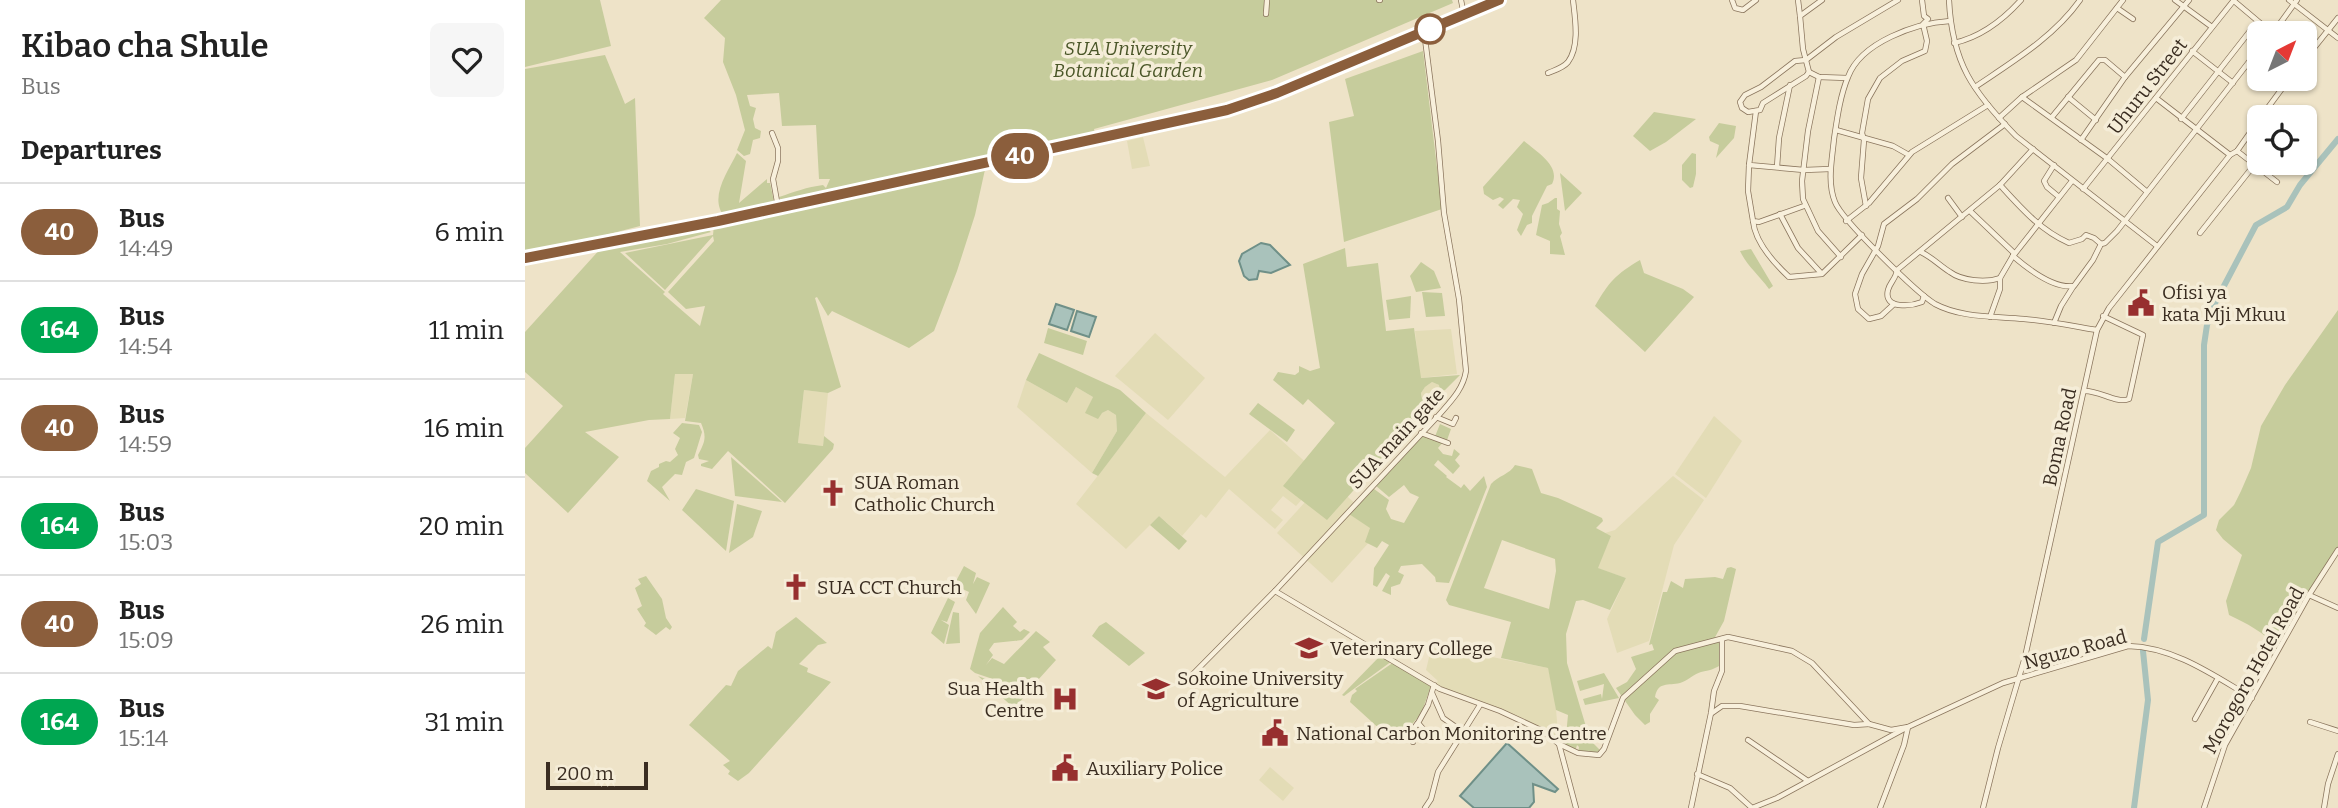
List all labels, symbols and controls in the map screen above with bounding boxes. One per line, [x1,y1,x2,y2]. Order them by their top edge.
unlabelled marker [1415,14,1445,44]
north arrow [2247,21,2317,91]
map controls [2247,21,2317,175]
button: heart [430,23,504,97]
text: Kibao cha Shule [21,26,269,66]
street label: Uhuru Street [2103,34,2192,139]
park label: SUA University Botanical Garden [1053,37,1203,82]
text: Bus [21,72,61,100]
button: locate [2247,105,2317,175]
line badge: 40 [988,133,1051,179]
text: Departures [21,135,162,166]
text: 40 [1005,142,1035,170]
text: Bus [119,203,165,234]
text: 6 min [435,217,504,248]
text: 40 [45,218,74,246]
text: 14:49 [119,234,174,262]
place label: Ofisi ya kata Mji Mkuu [2162,281,2286,326]
public building icon: Ofisi ya kata Mji Mkuu [2126,288,2156,318]
text: Bus [119,301,165,332]
text: 11 min [429,315,504,346]
text: 164 [40,316,79,344]
text: 14:54 [119,332,172,360]
street label: SUA main gate [1344,383,1449,494]
street label: Boma Road [2038,386,2081,488]
text: Bus [119,399,165,430]
text: 16 min [424,413,504,444]
text: 40 [45,414,74,442]
text: 14:59 [119,430,172,458]
place label: SUA Roman Catholic Church [854,471,995,516]
church icon: SUA Roman Catholic Church [818,478,848,508]
text: Bus [119,497,165,528]
text: 20 min [419,511,504,542]
text: 164 [40,512,79,540]
text: 15:03 [119,528,173,556]
church icon: SUA CCT Church [781,572,811,602]
place label: SUA CCT Church [817,576,962,599]
street label: Morogoro Hotel Road [2198,583,2309,758]
text: Bus [119,595,165,626]
text: 26 min [420,609,504,640]
text: 40 [45,610,74,638]
street label: Nguzo Road [2021,625,2129,674]
text: 15:09 [119,626,174,654]
school or university icon: Veterinary College [1294,633,1324,663]
place label: Veterinary College [1330,637,1493,660]
place label: Sokoine University of Agriculture [1177,667,1344,712]
school or university icon: Sokoine University of Agriculture [1141,674,1171,704]
place label: Sua Health Centre [947,677,1044,722]
hospital icon: Sua Health Centre [1050,684,1080,714]
text: Bus [119,693,165,724]
text: 31 min [424,707,504,738]
text: 164 [40,708,79,736]
public building icon: National Carbon Monitoring Centre [1260,718,1290,748]
place label: National Carbon Monitoring Centre [1296,722,1607,745]
text: 15:14 [119,724,168,752]
public building icon: Auxiliary Police [1050,753,1080,783]
place label: Auxiliary Police [1086,757,1223,780]
scale bar [546,759,647,791]
text: 200 m [557,762,614,785]

